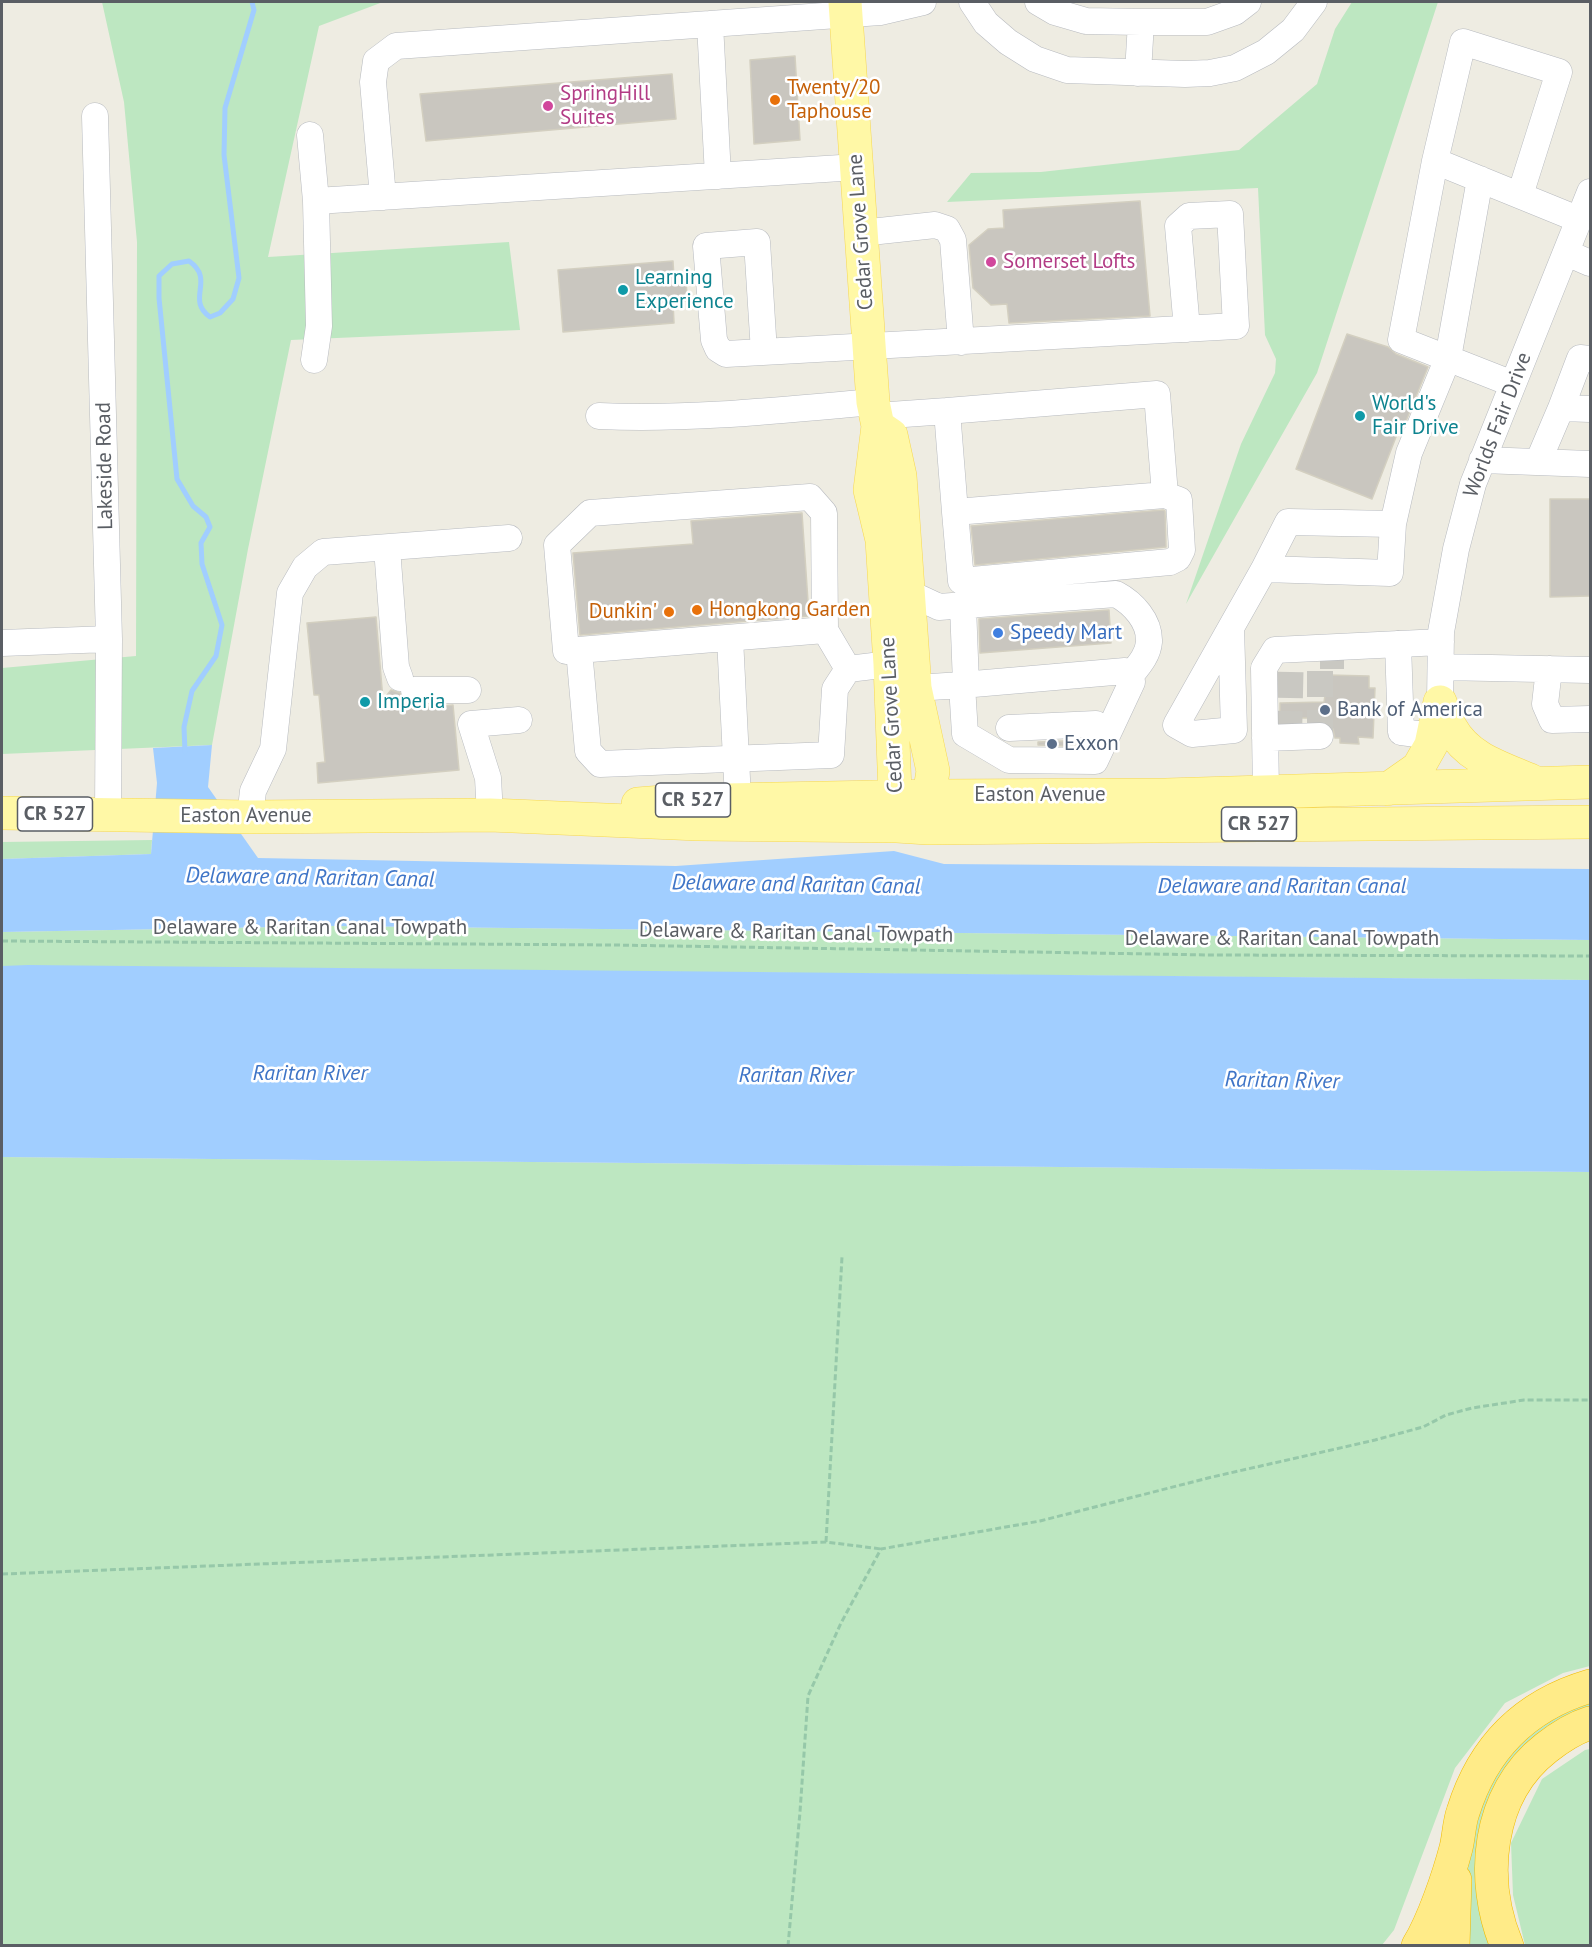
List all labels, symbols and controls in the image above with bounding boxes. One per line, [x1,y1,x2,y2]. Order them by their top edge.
place label: Twenty/20 Taphouse [787,75,881,125]
place label: SpringHill Suites [560,81,650,131]
marker: Twenty/20 Taphouse [768,93,782,107]
marker: SpringHill Suites [541,99,555,113]
street label: Cedar Grove Lane [843,153,879,311]
place label: Somerset Lofts [1003,249,1135,275]
marker: Somerset Lofts [984,255,998,269]
place label: Learning Experience [635,265,734,315]
marker: Learning Experience [616,283,630,297]
street label: Worlds Fair Drive [1459,349,1537,501]
place label: World's Fair Drive [1372,391,1459,441]
street label: Lakeside Road [91,402,119,530]
marker: World's Fair Drive [1353,409,1367,423]
place label: Hongkong Garden [709,597,870,623]
place label: Dunkin' [589,599,657,625]
marker: Hongkong Garden [690,603,704,617]
marker: Dunkin' [662,605,676,619]
place label: Speedy Mart [1010,620,1122,646]
marker: Speedy Mart [991,626,1005,640]
street label: Cedar Grove Lane [875,636,909,794]
place label: Imperia [377,689,445,715]
marker: Imperia [358,695,372,709]
place label: Bank of America [1337,697,1483,723]
marker: Bank of America [1318,703,1332,717]
place label: Exxon [1064,731,1119,757]
marker: Exxon [1045,737,1059,751]
street label: Easton Avenue [974,782,1106,808]
road number: CR 527 [656,783,730,817]
road number: CR 527 [17,797,92,831]
street label: Easton Avenue [180,803,312,829]
road number: CR 527 [1222,807,1296,841]
water label: Delaware and Raritan Canal [185,863,435,893]
water label: Delaware and Raritan Canal [671,870,921,900]
water label: Delaware and Raritan Canal [1158,874,1406,900]
street label: Delaware & Raritan Canal Towpath [153,915,467,941]
street label: Delaware & Raritan Canal Towpath [639,918,953,948]
street label: Delaware & Raritan Canal Towpath [1125,926,1439,952]
water label: Raritan River [253,1061,367,1087]
water label: Raritan River [739,1063,853,1089]
water label: Raritan River [1224,1067,1340,1095]

